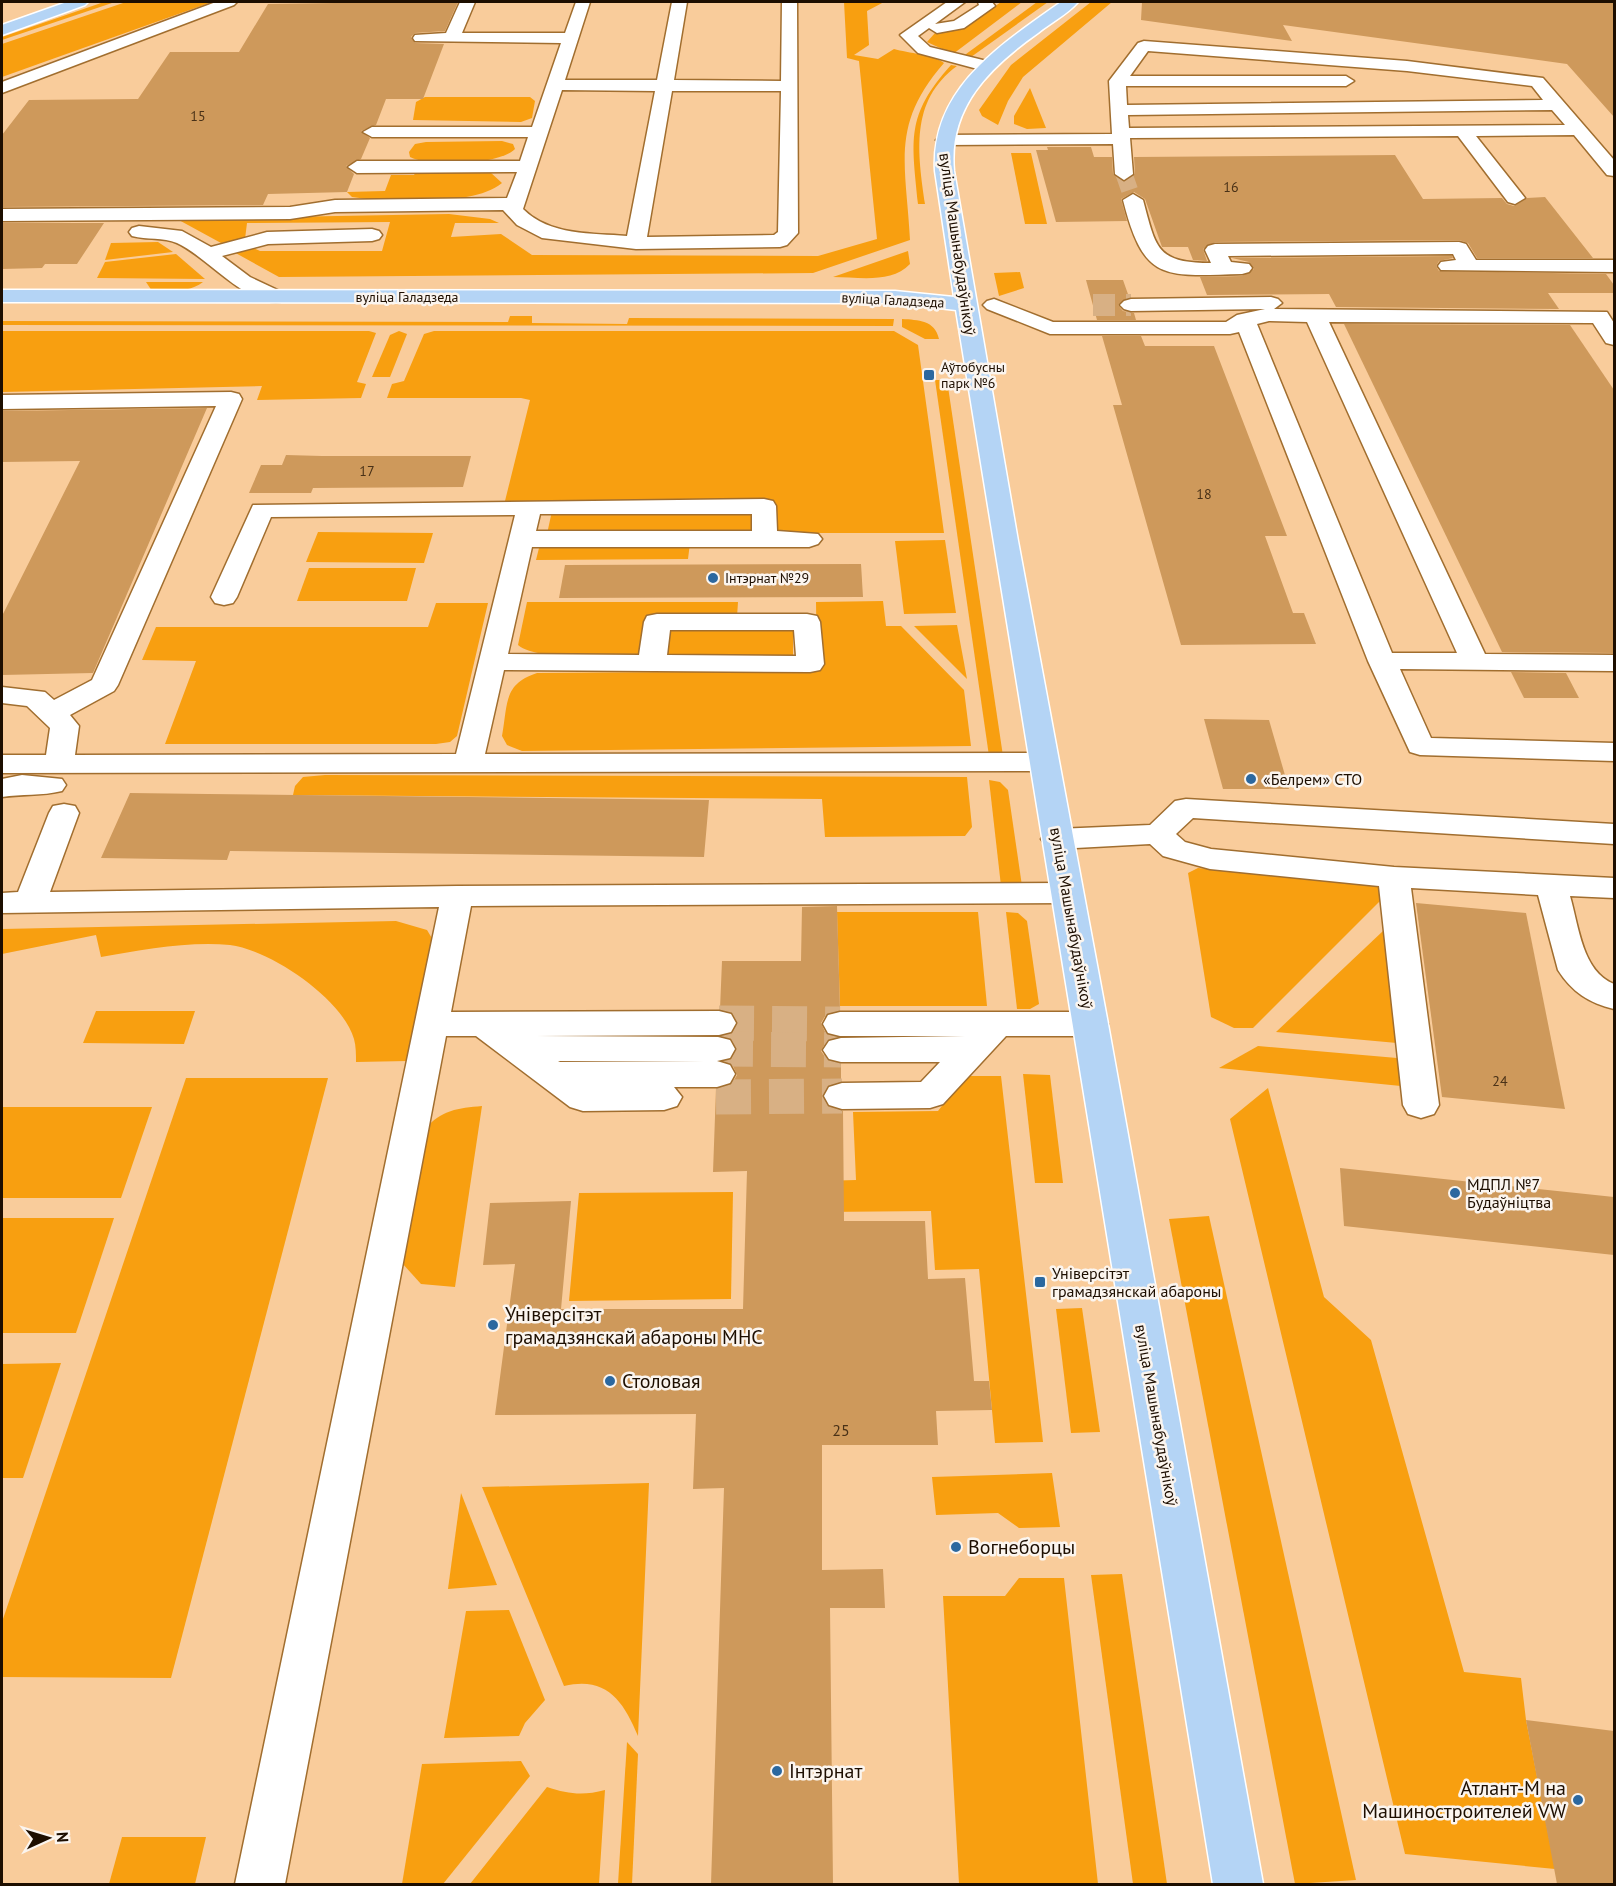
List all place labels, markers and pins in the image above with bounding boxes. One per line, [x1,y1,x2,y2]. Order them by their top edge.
place label: Аўтобусны парк №6 [941,358,1005,392]
marker: Аўтобусны парк №6 [922,368,936,382]
place label: Інтэрнат №29 [725,569,809,587]
marker: Інтэрнат №29 [706,571,720,585]
place label: «Белрем» СТО [1263,769,1362,789]
marker: «Белрем» СТО [1244,772,1258,786]
place label: МДПЛ №7 Будаўніцтва [1467,1174,1551,1212]
marker: МДПЛ №7 Будаўніцтва [1448,1186,1462,1200]
place label: Універсітэт грамадзянскай абароны [1052,1263,1221,1301]
marker: Універсітэт грамадзянскай абароны [1033,1275,1047,1289]
place label: Універсітэт грамадзянскай абароны МНС [505,1301,763,1350]
marker: Універсітэт грамадзянскай абароны МНС [486,1318,500,1332]
place label: Столовая [622,1368,701,1394]
marker: Столовая [603,1374,617,1388]
place label: Вогнеборцы [968,1534,1075,1560]
marker: Вогнеборцы [949,1540,963,1554]
place label: Інтэрнат [789,1758,862,1784]
marker: Інтэрнат [770,1764,784,1778]
place label: Атлант-М на Машиностроителей VW [1362,1775,1566,1824]
marker: Атлант-М на Машиностроителей VW [1571,1793,1585,1807]

